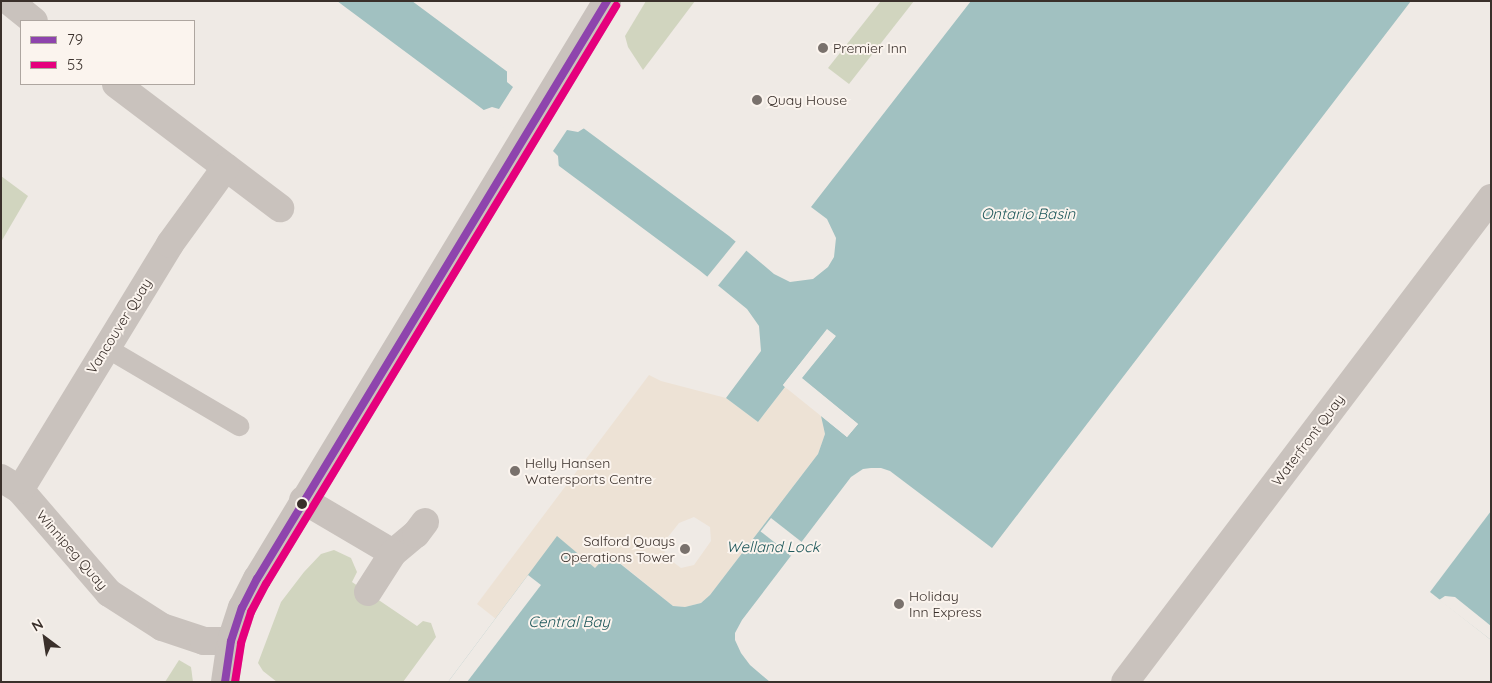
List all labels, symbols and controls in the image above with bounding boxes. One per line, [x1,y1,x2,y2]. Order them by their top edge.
legend [20,20,195,85]
text: 79 [67,30,83,49]
place label: Premier Inn [833,40,907,56]
marker: Premier Inn [817,42,829,54]
text: 53 [67,55,83,74]
place label: Quay House [767,92,847,108]
marker: Quay House [751,94,763,106]
water label: Ontario Basin [981,205,1075,223]
street label: Vancouver Quay [83,275,155,377]
street label: Waterfront Quay [1268,391,1348,489]
place label: Helly Hansen Watersports Centre [525,455,652,488]
marker: Helly Hansen Watersports Centre [509,465,521,477]
unlabelled marker [297,499,307,509]
street label: Winnipeg Quay [33,507,111,593]
place label: Salford Quays Operations Tower [560,533,675,566]
water label: Welland Lock [726,538,820,556]
marker: Salford Quays Operations Tower [679,543,691,555]
place label: Holiday Inn Express [909,588,982,620]
marker: Holiday Inn Express [893,598,905,610]
north arrow [20,613,70,663]
water label: Central Bay [528,613,610,631]
text: N [28,615,46,636]

